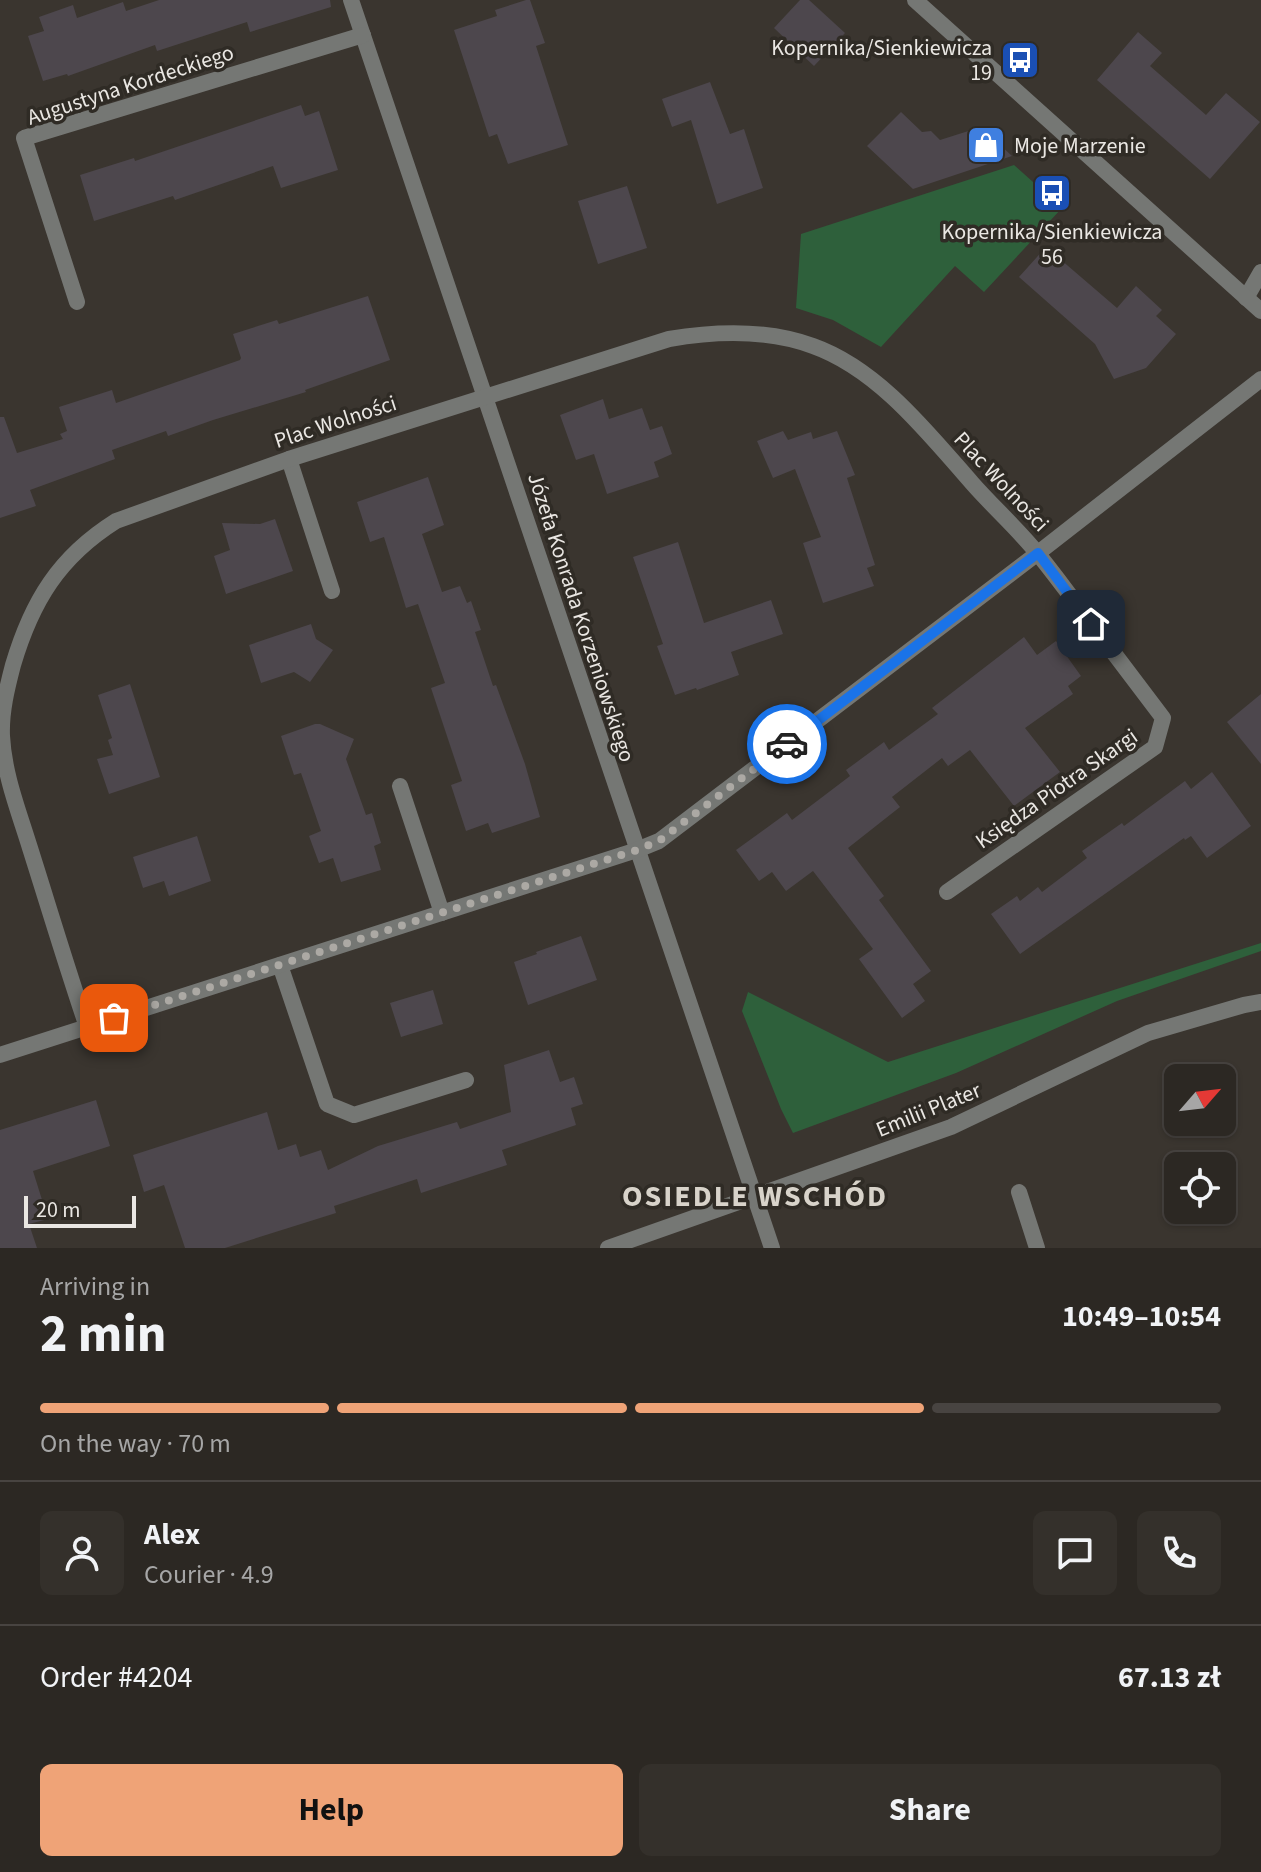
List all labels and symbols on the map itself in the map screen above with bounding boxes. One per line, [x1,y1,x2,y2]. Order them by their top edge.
place label: Kopernika/Sienkiewicza 19 [771,32,992,89]
street label: Augustyna Kordeckiego [23,36,238,133]
bus stop icon: Kopernika/Sienkiewicza 19 [999,39,1041,81]
shop icon: Moje Marzenie [965,124,1007,166]
place label: Moje Marzenie [1014,130,1146,162]
bus stop icon: Kopernika/Sienkiewicza 56 [1031,172,1073,214]
place label: Kopernika/Sienkiewicza 56 [942,216,1162,273]
street label: Plac Wolności [270,387,401,457]
street label: Plac Wolności [946,424,1056,539]
street label: Józefa Konrada Korzeniowskiego [519,469,643,766]
pin [1057,590,1125,658]
courier [747,704,827,784]
street label: Księdza Piotra Skargi [969,721,1144,857]
pin [80,984,148,1052]
north arrow [1164,1064,1236,1136]
street label: Emilii Plater [871,1074,986,1145]
district label: OSIEDLE WSCHÓD [622,1175,888,1218]
scale bar [24,1192,136,1228]

